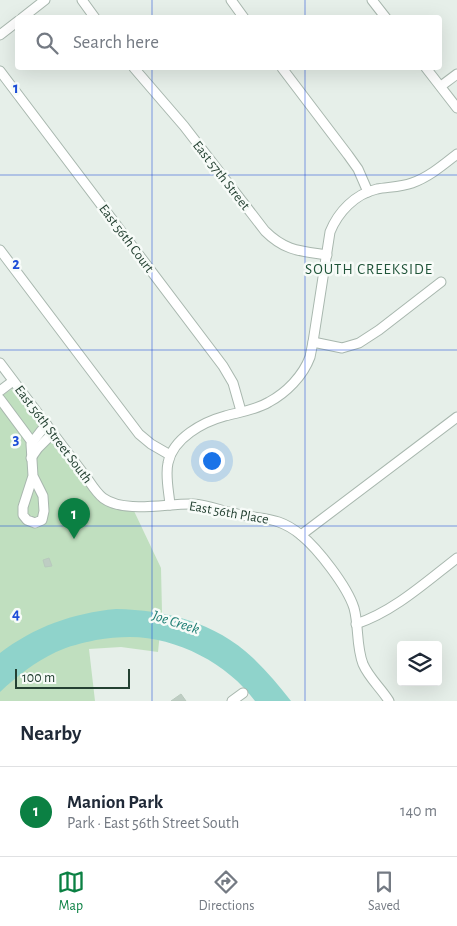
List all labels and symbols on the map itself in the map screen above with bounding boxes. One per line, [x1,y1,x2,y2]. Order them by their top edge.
text: 1 [13,80,19,96]
street label: East 57th Street [190,138,253,213]
street label: East 56th Court [96,202,157,276]
text: 2 [12,256,20,272]
district label: SOUTH CREEKSIDE [305,262,433,277]
street label: East 56th Street South [12,383,95,486]
text: 3 [13,431,20,447]
your location [199,448,225,474]
pin: 1 [58,498,90,539]
street label: East 56th Place [188,499,270,527]
text: 4 [12,606,20,622]
water label: Joe Creek [149,608,201,637]
scale bar [15,666,130,689]

